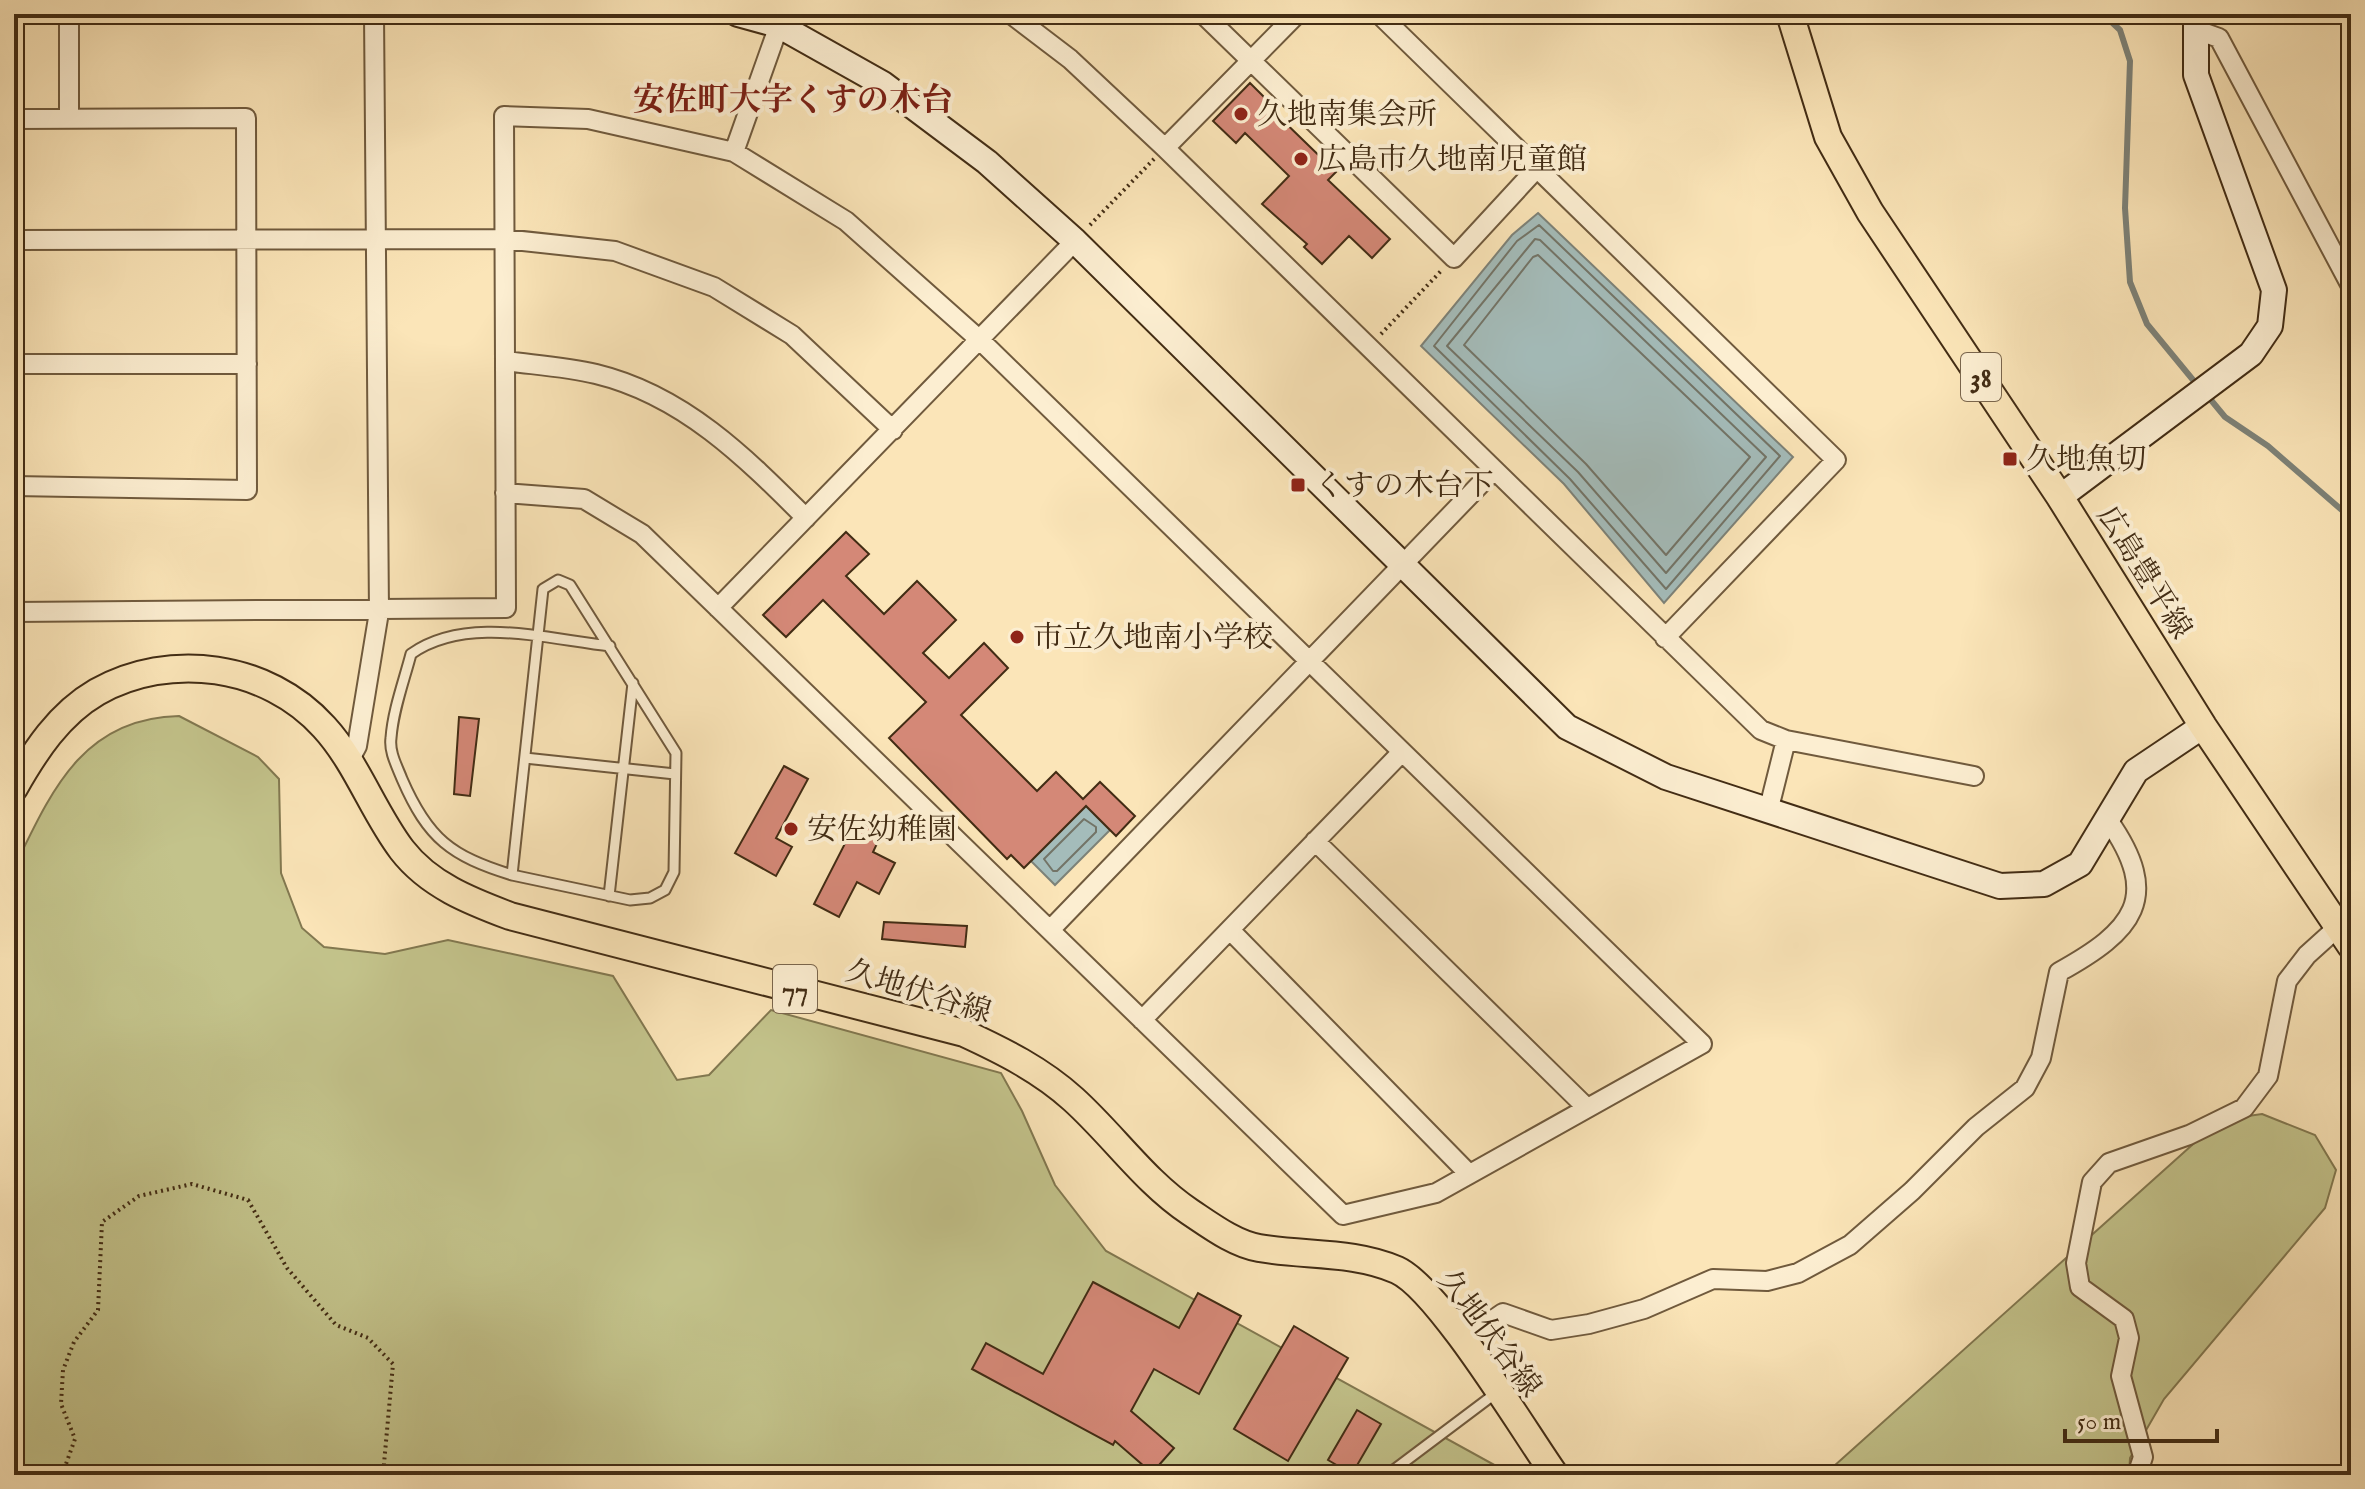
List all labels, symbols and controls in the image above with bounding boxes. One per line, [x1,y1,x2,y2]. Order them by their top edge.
district label: 安佐町大字くすの木台 [633,81,953,122]
place label: 久地南集会所 [1257,97,1437,135]
marker: 久地南集会所 [1232,105,1250,123]
place label: 広島市久地南児童館 [1317,142,1587,180]
marker: 広島市久地南児童館 [1292,150,1310,168]
road number: 38 [1961,353,2001,401]
place label: 久地魚切 [2026,442,2146,480]
marker: 久地魚切 [2001,450,2019,468]
place label: くすの木台下 [1314,468,1494,506]
marker: くすの木台下 [1289,476,1307,494]
street label: 広島豊平線 [2087,499,2199,647]
place label: 市立久地南小学校 [1033,620,1273,658]
marker: 市立久地南小学校 [1008,628,1026,646]
place label: 安佐幼稚園 [807,812,957,850]
marker: 安佐幼稚園 [782,820,800,838]
street label: 久地伏谷線 [841,953,996,1033]
road number: 77 [773,965,817,1013]
street label: 久地伏谷線 [1428,1263,1549,1406]
scale bar [2065,1393,2217,1443]
text: 50 m [2077,1407,2121,1438]

